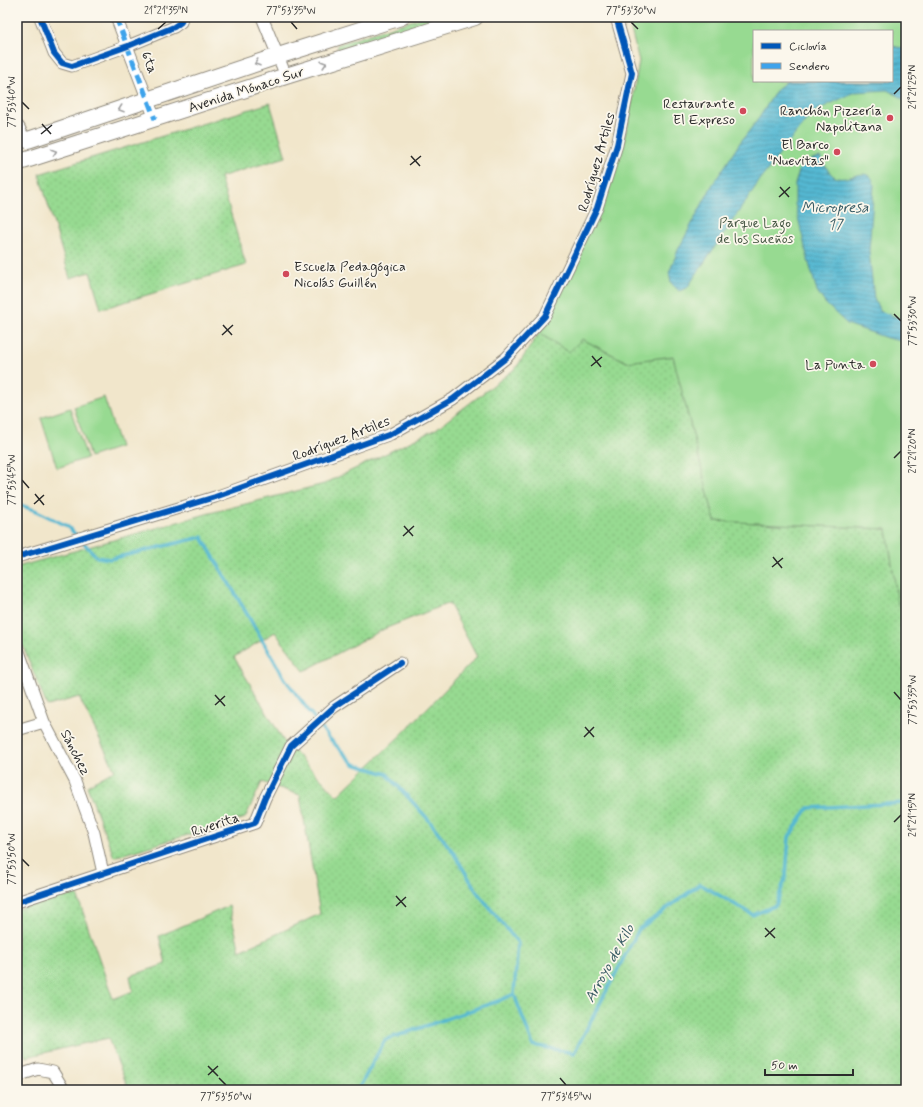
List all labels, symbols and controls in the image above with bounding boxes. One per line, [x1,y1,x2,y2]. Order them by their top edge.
text: 21°21'35"N [144,4,188,18]
text: 77°53'35"W [266,4,316,18]
text: 77°53'30"W [606,4,656,18]
legend [753,30,893,82]
text: Ciclovía [789,39,827,55]
street label: 6ta [137,49,161,76]
one-way arrow [254,58,261,67]
text: Sendero [789,59,830,75]
one-way arrow [321,60,328,69]
street label: Avenida Mónaco Sur [186,63,307,117]
text: 21°21'25"N [906,64,920,109]
text: 77°53'40"W [5,76,19,128]
place label: Restaurante El Expreso [663,95,735,129]
place label: Ranchón Pizzería Napolitana [780,102,882,136]
one-way arrow [118,104,125,113]
marker: Restaurante El Expreso [738,106,748,116]
street label: Rodríguez Artiles [574,110,620,214]
marker: Ranchón Pizzería Napolitana [885,113,895,123]
place label: El Barco "Nuevitas" [768,136,829,170]
marker: El Barco "Nuevitas" [832,147,842,157]
one-way arrow [51,148,58,156]
water label: Micropresa 17 [801,198,869,235]
park label: Parque Lago de los Sueños [717,214,793,248]
place label: Escuela Pedagógica Nicolás Guillén [294,258,406,292]
marker: Escuela Pedagógica Nicolás Guillén [281,269,291,279]
text: 77°53'30"W [906,296,920,346]
place label: La Punta [805,356,866,374]
marker: La Punta [868,359,878,369]
street label: Rodríguez Artiles [290,412,393,466]
text: 21°21'20"N [906,428,920,473]
text: 77°53'45"W [5,455,19,505]
text: 77°53'35"W [906,675,920,725]
street label: Sánchez [56,727,94,778]
text: 21°21'15"N [906,793,920,837]
street label: Riverita [189,809,242,841]
text: 77°53'50"W [5,833,19,885]
water label: Arroyo de Kilo [580,920,640,1006]
scale bar [765,1051,853,1077]
text: 50 m [771,1058,798,1074]
text: 77°53'50"W [200,1090,252,1104]
text: 77°53'45"W [541,1090,591,1104]

